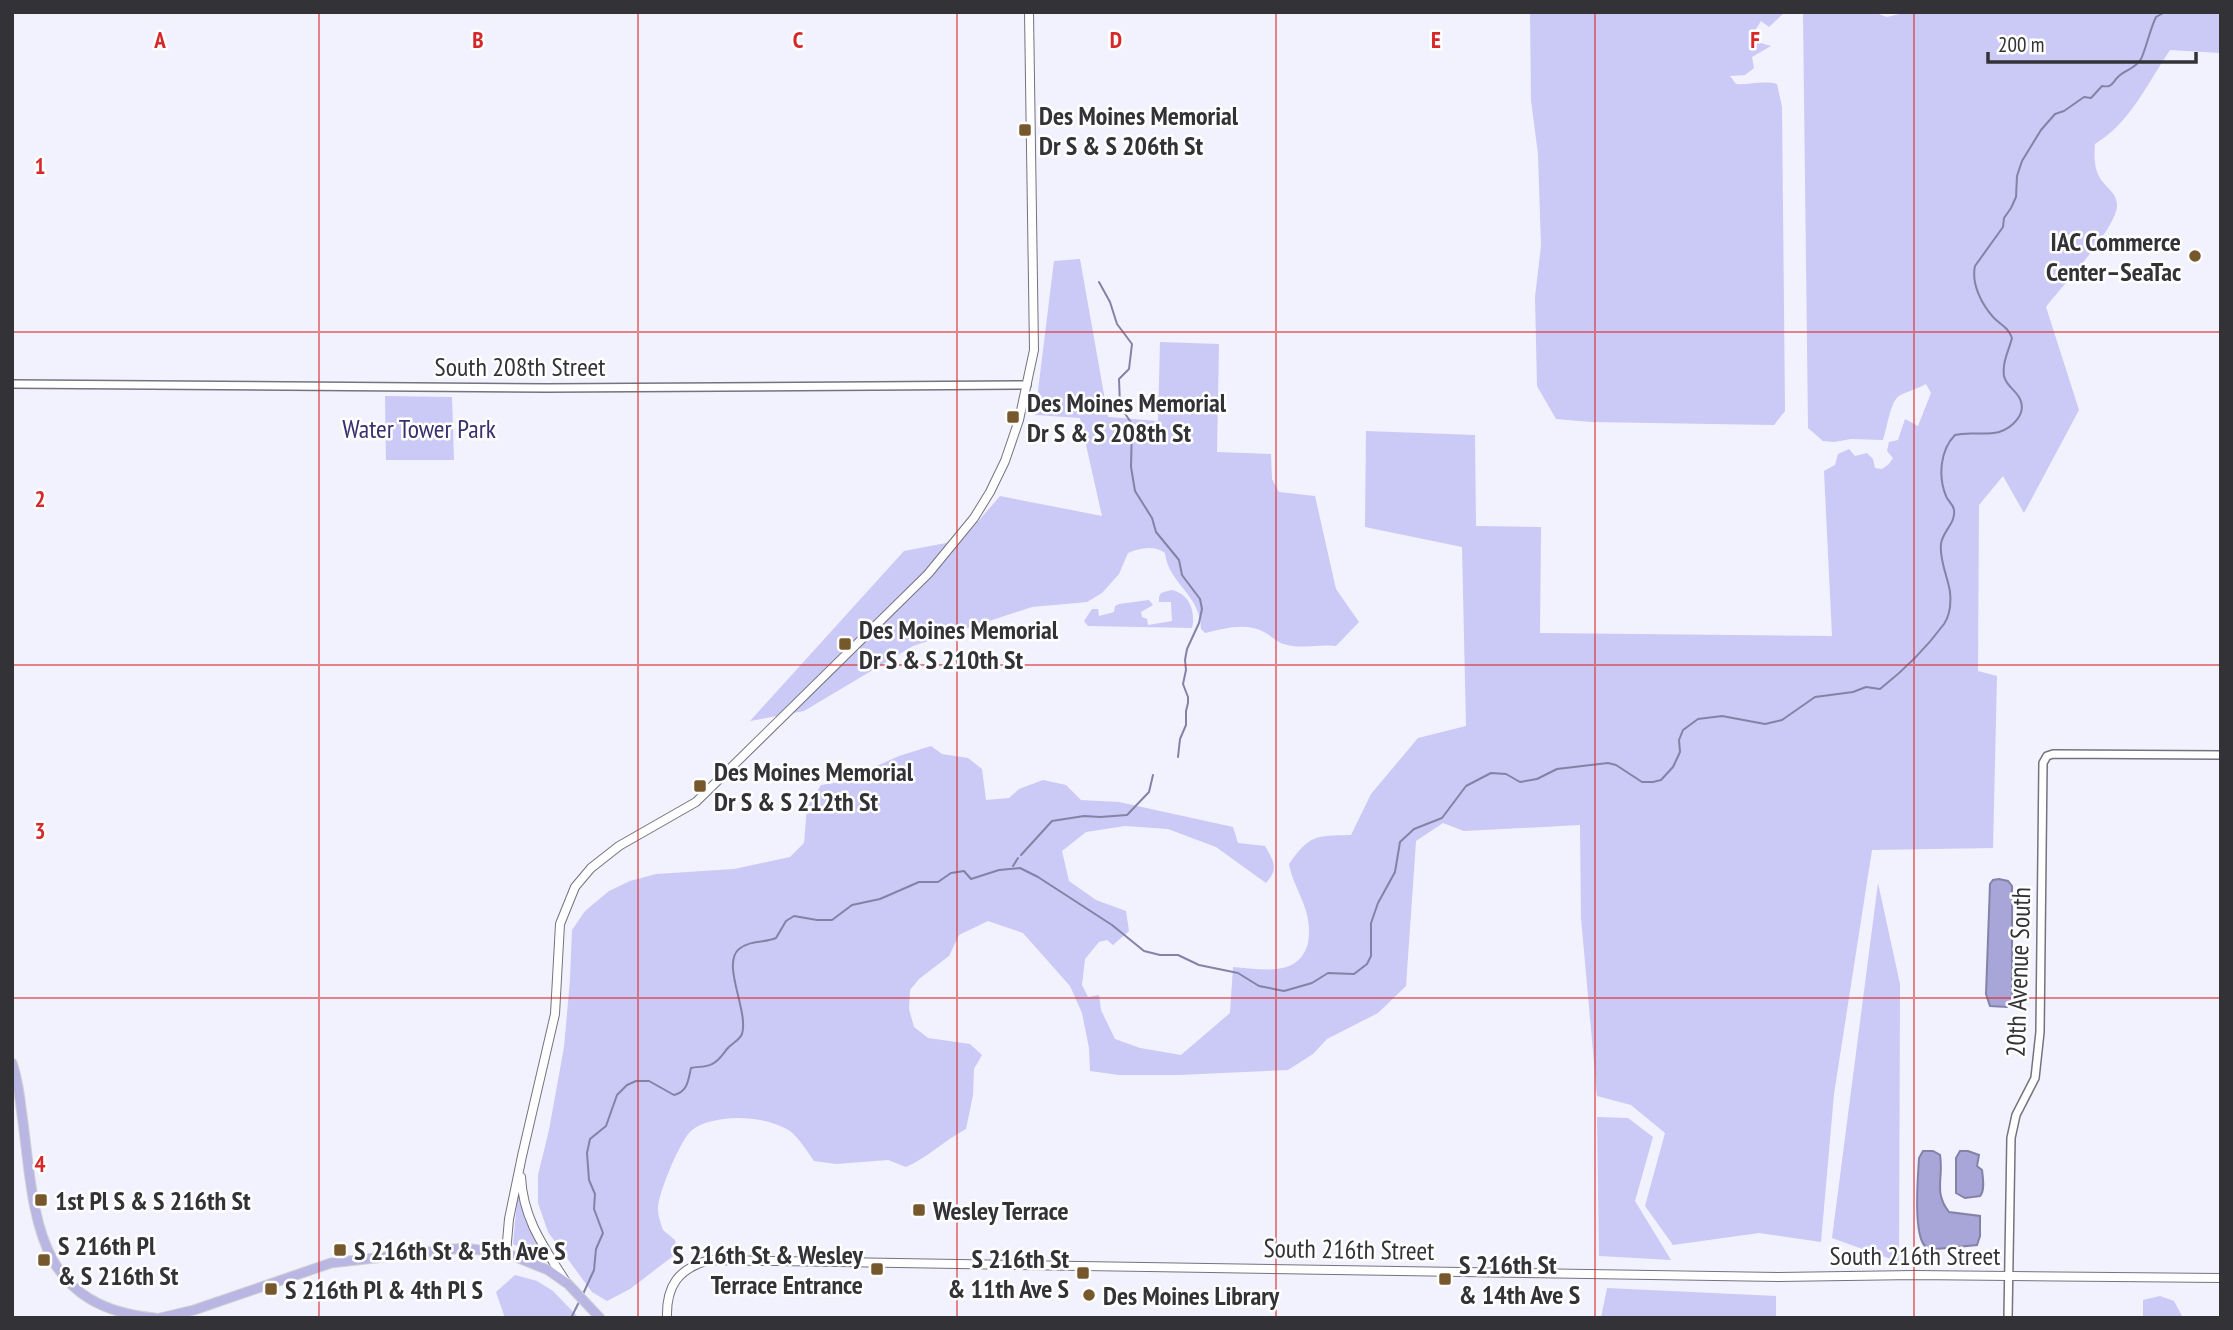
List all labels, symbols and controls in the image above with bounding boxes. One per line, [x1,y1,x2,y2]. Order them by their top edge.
scale bar [1988,21,2196,65]
text: A [153,25,166,54]
text: B [472,25,484,54]
text: C [793,25,804,54]
text: D [1110,25,1122,54]
text: E [1431,25,1441,54]
text: F [1750,25,1760,54]
text: 200 m [1998,31,2044,58]
place label: Des Moines Memorial Dr S & S 206th St [1039,99,1239,162]
marker: Des Moines Memorial Dr S & S 206th St [1017,122,1033,138]
text: 1 [35,151,46,180]
place label: IAC Commerce Center–SeaTac [2046,225,2181,288]
marker: IAC Commerce Center–SeaTac [2187,248,2203,264]
street label: South 208th Street [435,350,605,383]
place label: Des Moines Memorial Dr S & S 208th St [1027,386,1227,449]
marker: Des Moines Memorial Dr S & S 208th St [1005,409,1021,425]
park label: Water Tower Park [342,412,496,445]
text: 2 [35,484,46,513]
place label: Des Moines Memorial Dr S & S 210th St [859,613,1059,676]
marker: Des Moines Memorial Dr S & S 210th St [837,636,853,652]
place label: Des Moines Memorial Dr S & S 212th St [714,755,914,818]
marker: Des Moines Memorial Dr S & S 212th St [692,778,708,794]
text: 3 [35,816,46,845]
street label: 20th Avenue South [1999,886,2037,1058]
text: 4 [35,1149,46,1178]
place label: 1st Pl S & S 216th St [55,1184,251,1217]
marker: 1st Pl S & S 216th St [33,1192,49,1208]
place label: Wesley Terrace [932,1194,1069,1227]
marker: Wesley Terrace [911,1202,927,1218]
place label: S 216th Pl & S 216th St [58,1229,179,1292]
street label: South 216th Street [1263,1231,1435,1267]
place label: S 216th St & 5th Ave S [354,1234,566,1267]
place label: S 216th St & Wesley Terrace Entrance [673,1238,864,1301]
street label: South 216th Street [1830,1239,2000,1272]
marker: S 216th St & 5th Ave S [332,1242,348,1258]
place label: S 216th St & 11th Ave S [948,1242,1069,1305]
place label: S 216th St & 14th Ave S [1459,1248,1580,1311]
marker: S 216th Pl & S 216th St [36,1252,52,1268]
marker: S 216th St & Wesley Terrace Entrance [869,1261,885,1277]
marker: S 216th St & 11th Ave S [1075,1265,1091,1281]
marker: S 216th St & 14th Ave S [1437,1271,1453,1287]
place label: S 216th Pl & 4th Pl S [285,1273,483,1306]
place label: Des Moines Library [1103,1279,1280,1312]
marker: S 216th Pl & 4th Pl S [263,1281,279,1297]
marker: Des Moines Library [1081,1287,1097,1303]

